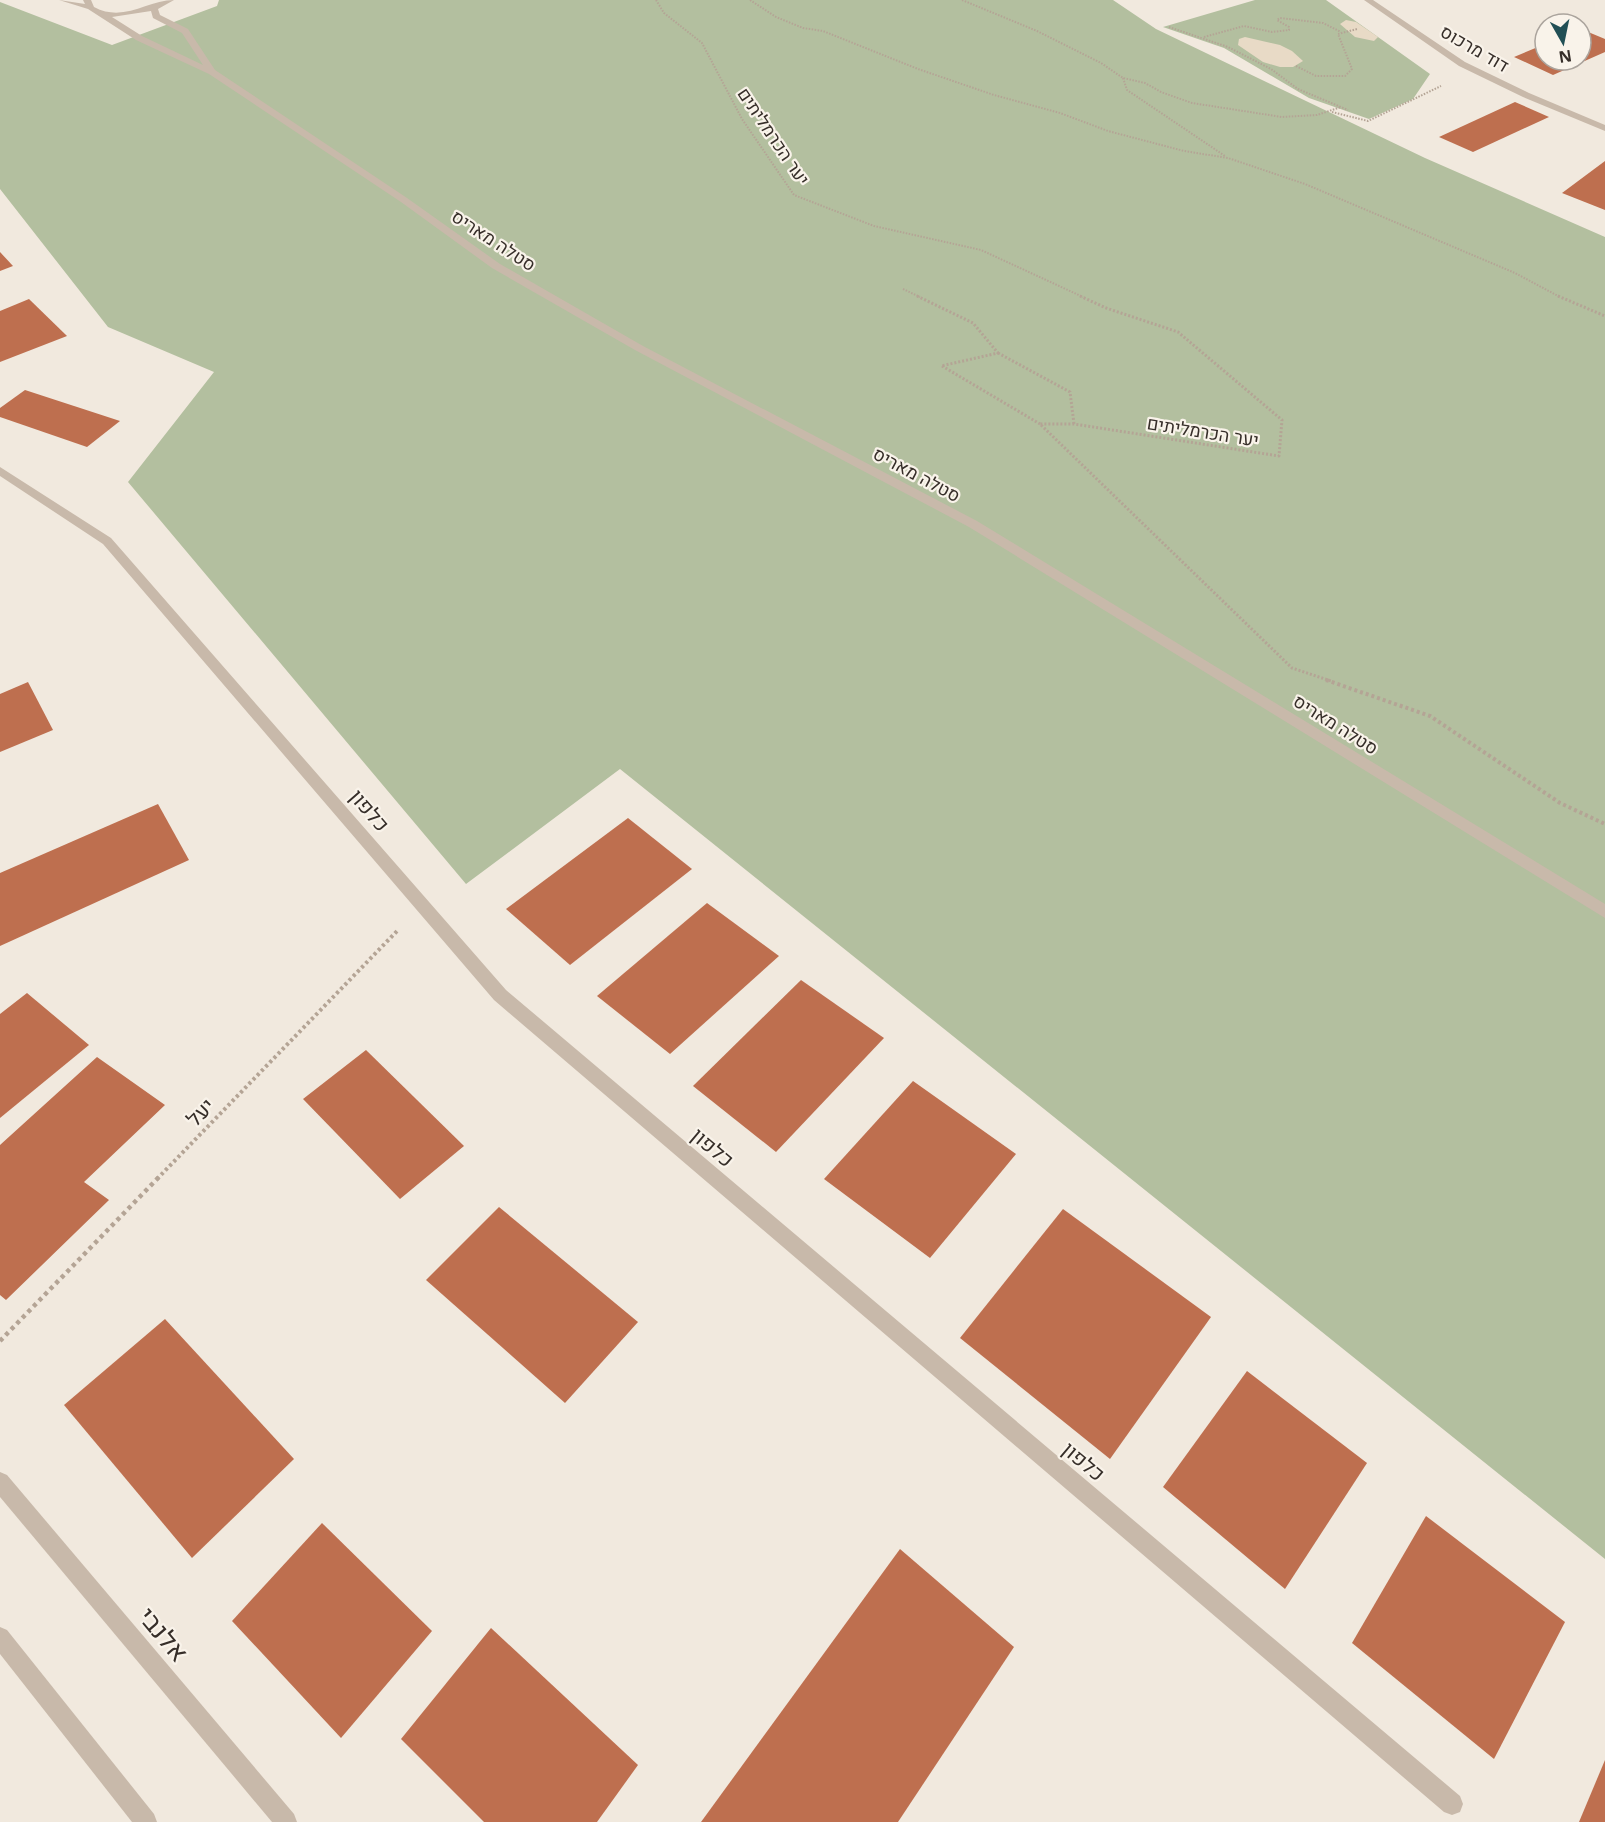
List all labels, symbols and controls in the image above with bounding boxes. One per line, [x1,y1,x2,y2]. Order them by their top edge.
north arrow [1533,12,1593,72]
street label: דוד מרכוס [1436,19,1514,77]
text: N [1557,45,1573,69]
street label: יער הכרמליתים [733,83,815,189]
street label: סטלה מאריס [447,204,541,276]
street label: יער הכרמליתים [1145,410,1261,452]
street label: סטלה מאריס [869,441,965,507]
street label: סטלה מאריס [1289,688,1383,760]
street label: כלפון [344,783,396,837]
street label: יעל [180,1092,220,1132]
street label: כלפון [686,1121,740,1173]
street label: כלפון [1057,1435,1111,1487]
street label: אלנבי [131,1599,197,1669]

